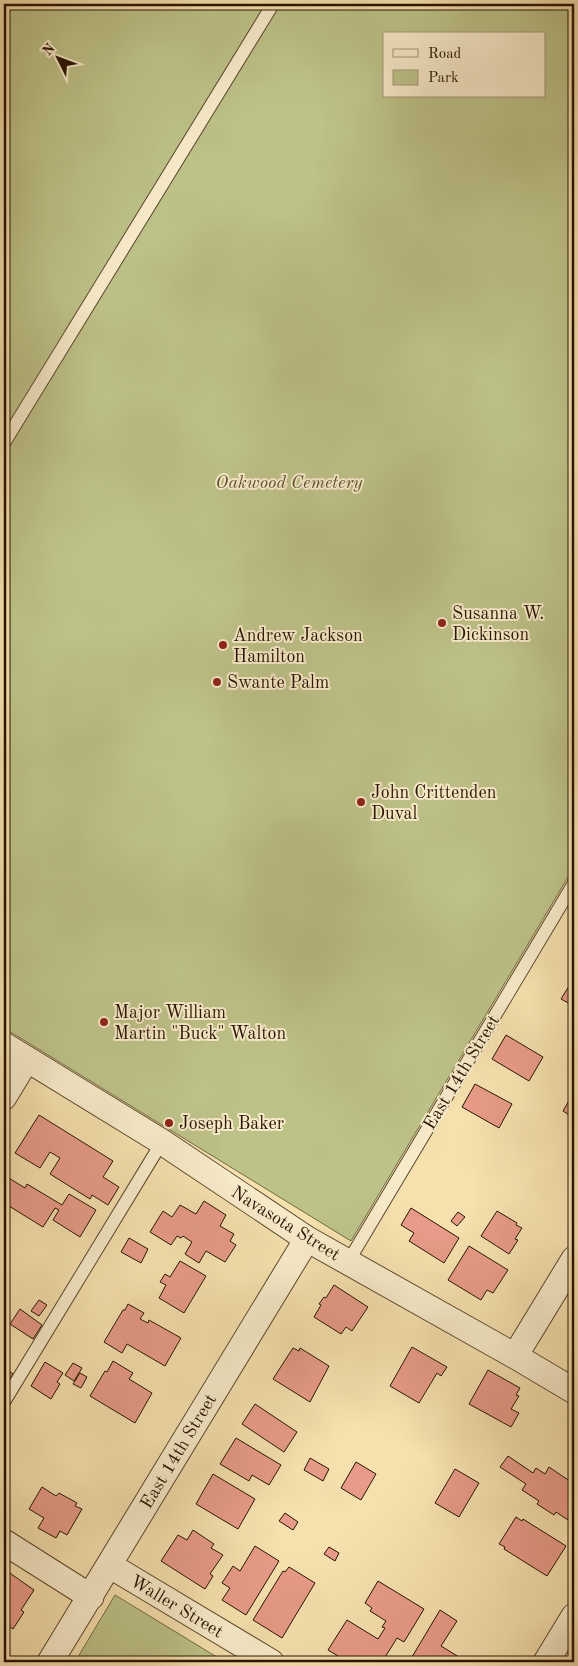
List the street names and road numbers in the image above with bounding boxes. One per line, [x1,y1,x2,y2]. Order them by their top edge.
street label: East 14th Street [421,1012,503,1133]
street label: Navasota Street [228,1183,343,1265]
street label: East 14th Street [138,1391,220,1512]
street label: Waller Street [127,1572,226,1642]

